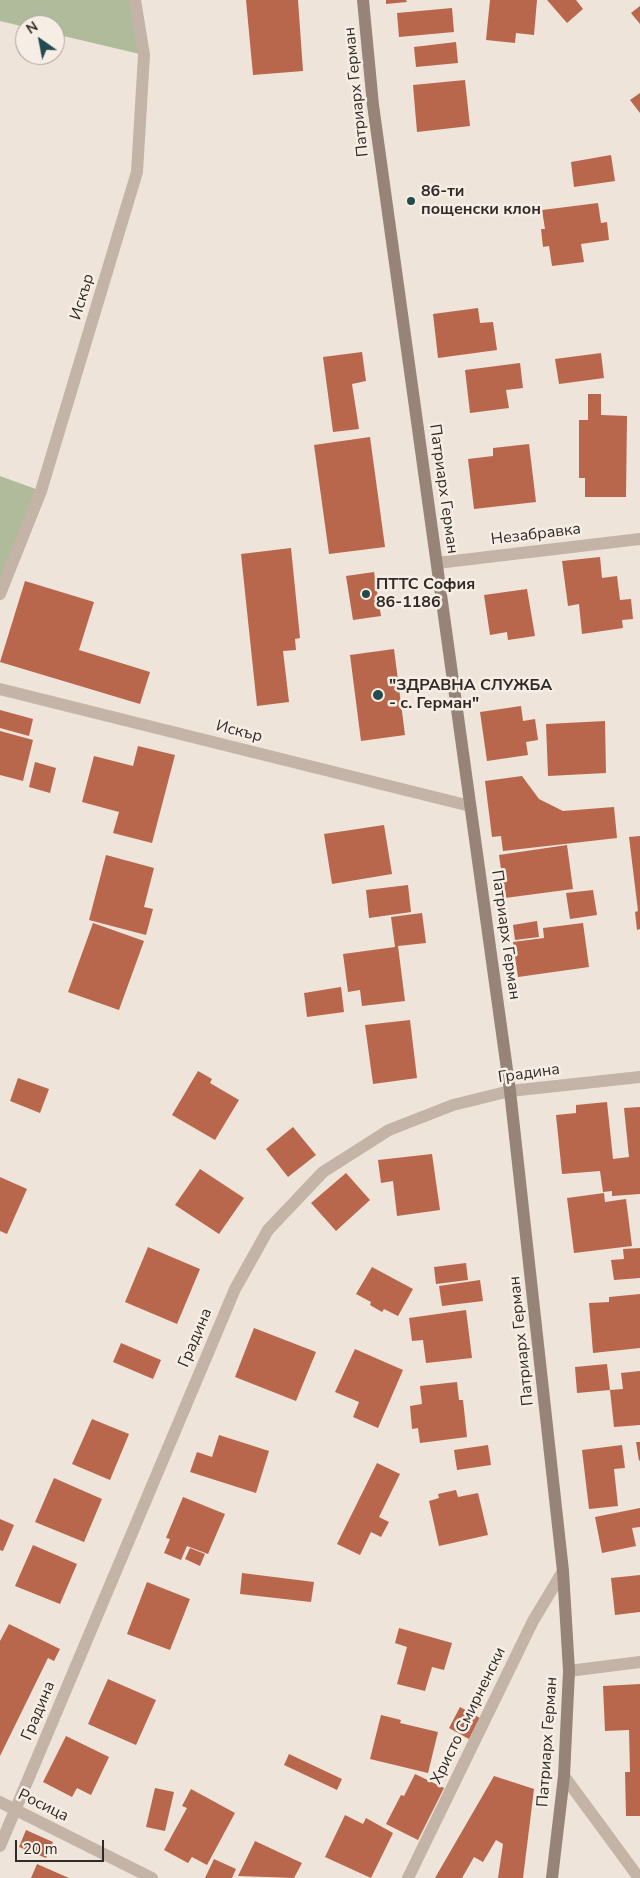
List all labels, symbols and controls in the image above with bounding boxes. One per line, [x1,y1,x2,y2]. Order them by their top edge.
north arrow [15,15,65,65]
text: N [23,17,42,39]
street label: Патриарх Герман [341,26,373,158]
place label: 86-ти пощенски клон [421,182,541,220]
marker: 86-ти пощенски клон [405,195,417,207]
street label: Искър [67,272,99,322]
street label: Патриарх Герман [424,423,462,555]
street label: Незабравка [490,520,582,550]
place label: ПТТС София 86-1186 [376,575,475,613]
marker: ПТТС София 86-1186 [360,588,372,600]
place label: "ЗДРАВНА СЛУЖБА - с. Герман" [389,676,552,714]
marker: "ЗДРАВНА СЛУЖБА - с. Герман" [371,688,385,702]
street label: Искър [214,717,264,747]
street label: Патриарх Герман [486,869,524,1001]
street label: Градина [497,1060,561,1088]
street label: Патриарх Герман [506,1275,538,1407]
street label: Градина [175,1306,217,1370]
street label: Христо Смирненски [428,1644,510,1788]
street label: Патриарх Герман [534,1676,562,1808]
street label: Градина [18,1679,60,1743]
street label: Росица [15,1786,71,1826]
scale bar [18,1830,106,1862]
text: 20 m [23,1839,58,1859]

